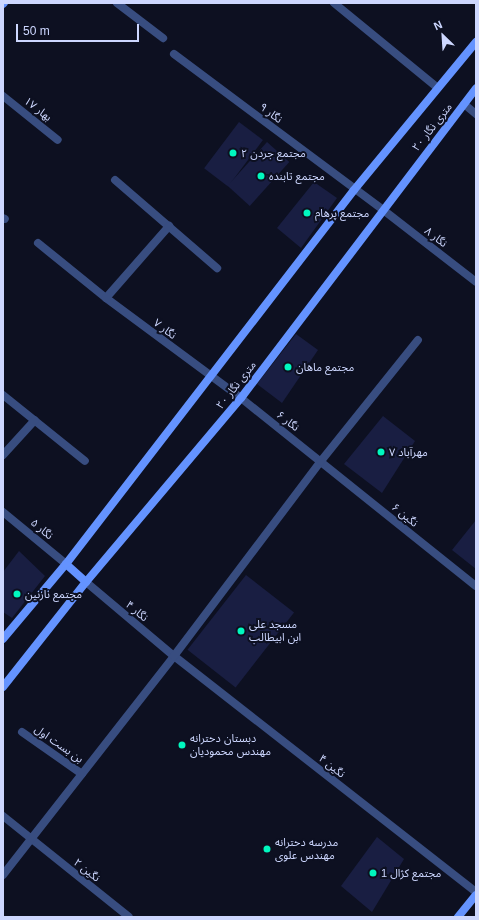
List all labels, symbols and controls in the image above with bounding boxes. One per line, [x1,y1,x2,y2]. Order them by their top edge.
scale bar [18,16,141,42]
north arrow [423,16,463,56]
text: N [432,18,444,32]
text: 50 m [23,24,50,38]
street label: بهار ۱۷ [22,94,54,124]
street label: نگار ۹ [257,100,285,126]
street label: ۲۰ متری نگار [409,100,455,154]
place label: مجتمع جردن ۲ [241,146,306,160]
marker: مجتمع جردن ۲ [228,148,238,158]
place label: مجتمع تابنده [269,169,325,183]
marker: مجتمع تابنده [256,171,266,181]
place label: مجتمع پرهام [315,206,369,220]
marker: مجتمع پرهام [302,208,312,218]
street label: نگار ۸ [422,224,450,250]
street label: نگار ۷ [151,316,179,342]
street label: ۲۰ متری نگار [213,358,259,412]
place label: مجتمع ماهان [296,360,354,374]
marker: مجتمع ماهان [283,362,293,372]
street label: نگار ۶ [274,408,302,434]
place label: مهرآباد ۷ [389,445,428,459]
marker: مهرآباد ۷ [376,447,386,457]
street label: نگین ۶ [389,500,421,530]
street label: نگار ۵ [28,516,56,542]
place label: مجتمع نازنین [25,587,82,601]
marker: مجتمع نازنین [12,589,22,599]
street label: نگار ۴ [123,598,151,624]
place label: مسجد علی ابن ابیطالب [249,618,301,644]
marker: مسجد علی ابن ابیطالب [236,626,246,636]
street label: بن بست اول [32,722,86,766]
place label: دبستان دخترانه مهندس محمودیان [190,732,271,758]
marker: دبستان دخترانه مهندس محمودیان [177,740,187,750]
street label: نگین ۴ [316,752,348,780]
place label: مدرسه دخترانه مهندس علوی [275,836,338,862]
marker: مدرسه دخترانه مهندس علوی [262,844,272,854]
street label: نگین ۲ [71,856,103,884]
place label: مجتمع کژال 1 [381,866,441,880]
marker: مجتمع کژال 1 [368,868,378,878]

